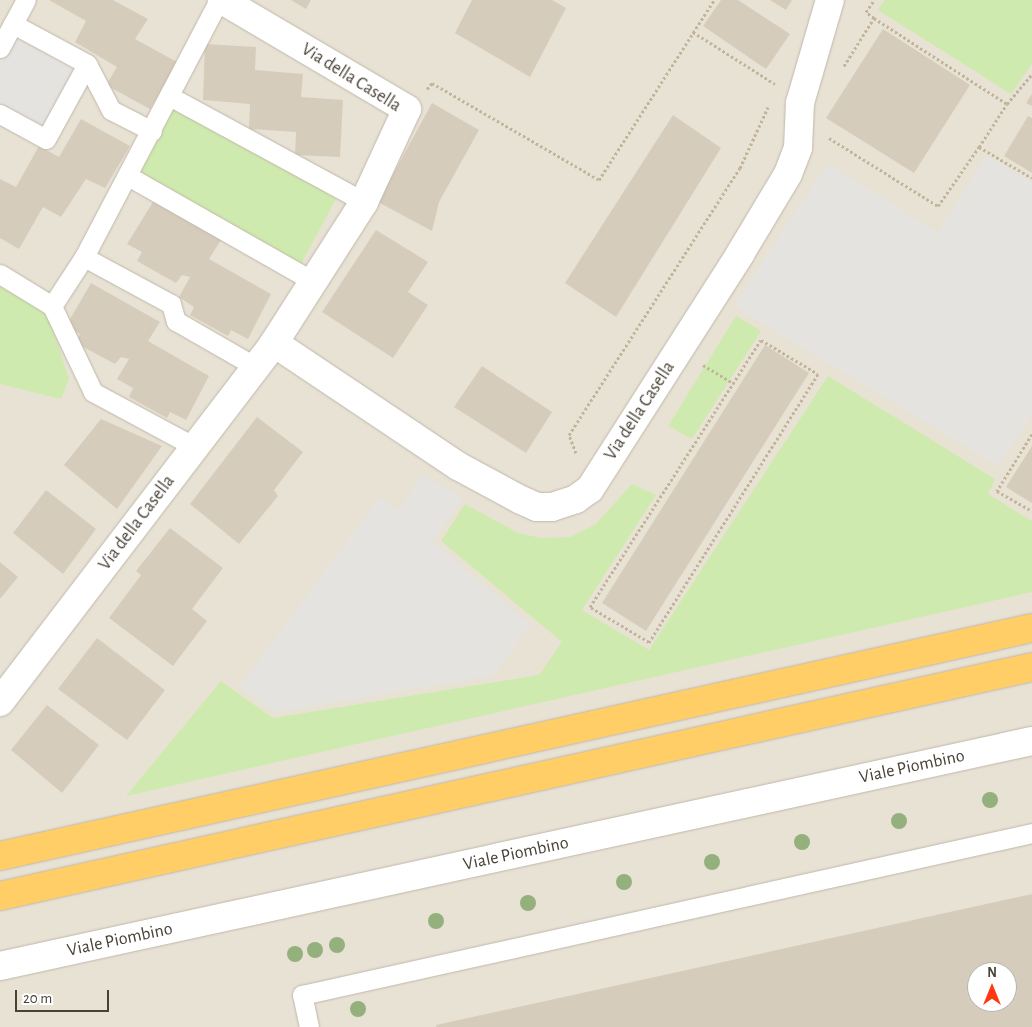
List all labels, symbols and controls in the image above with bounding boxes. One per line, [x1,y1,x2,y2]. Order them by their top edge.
street label: Via della Casella [297,39,405,117]
street label: Via della Casella [600,358,680,464]
street label: Via della Casella [94,471,180,575]
street label: Viale Piombino [857,745,967,789]
street label: Viale Piombino [461,832,571,876]
street label: Viale Piombino [65,918,175,962]
north arrow [967,962,1017,1012]
text: N [987,966,997,980]
scale bar [18,980,111,1012]
text: 20 m [23,991,52,1006]

